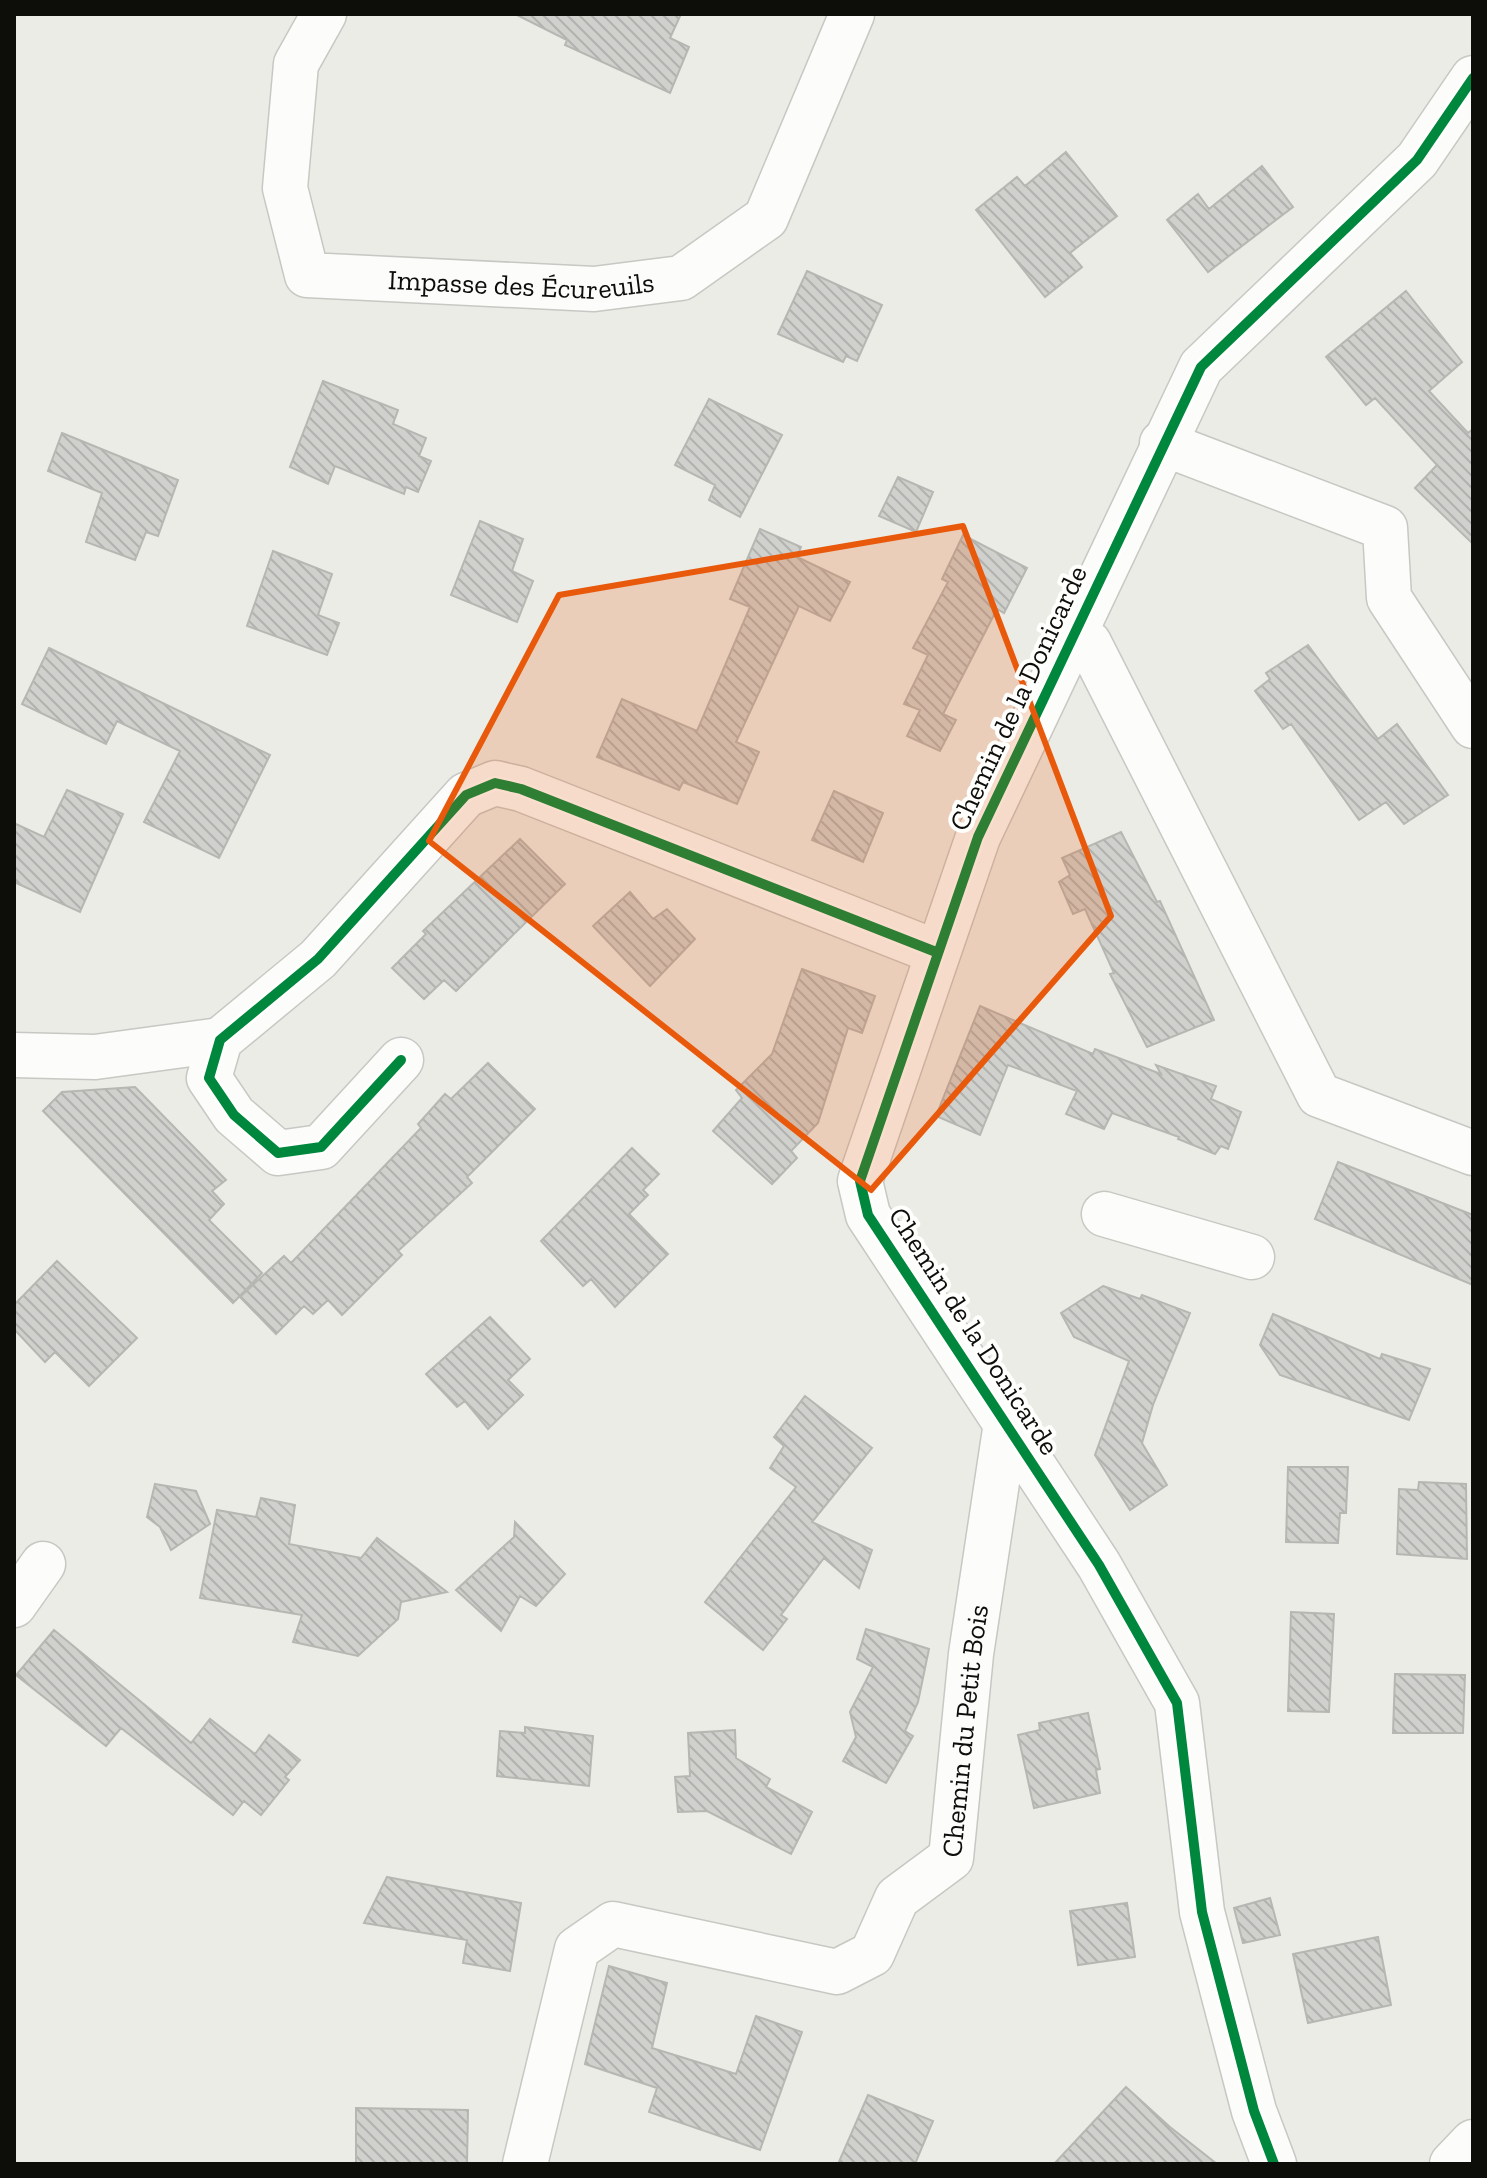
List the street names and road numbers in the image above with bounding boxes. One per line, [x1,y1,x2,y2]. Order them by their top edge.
street label: Impasse des Écureuils [387,262,656,306]
street label: Chemin de la Donicarde [942,560,1094,836]
street label: Chemin de la Donicarde [882,1201,1066,1461]
street label: Chemin du Petit Bois [935,1602,995,1859]

